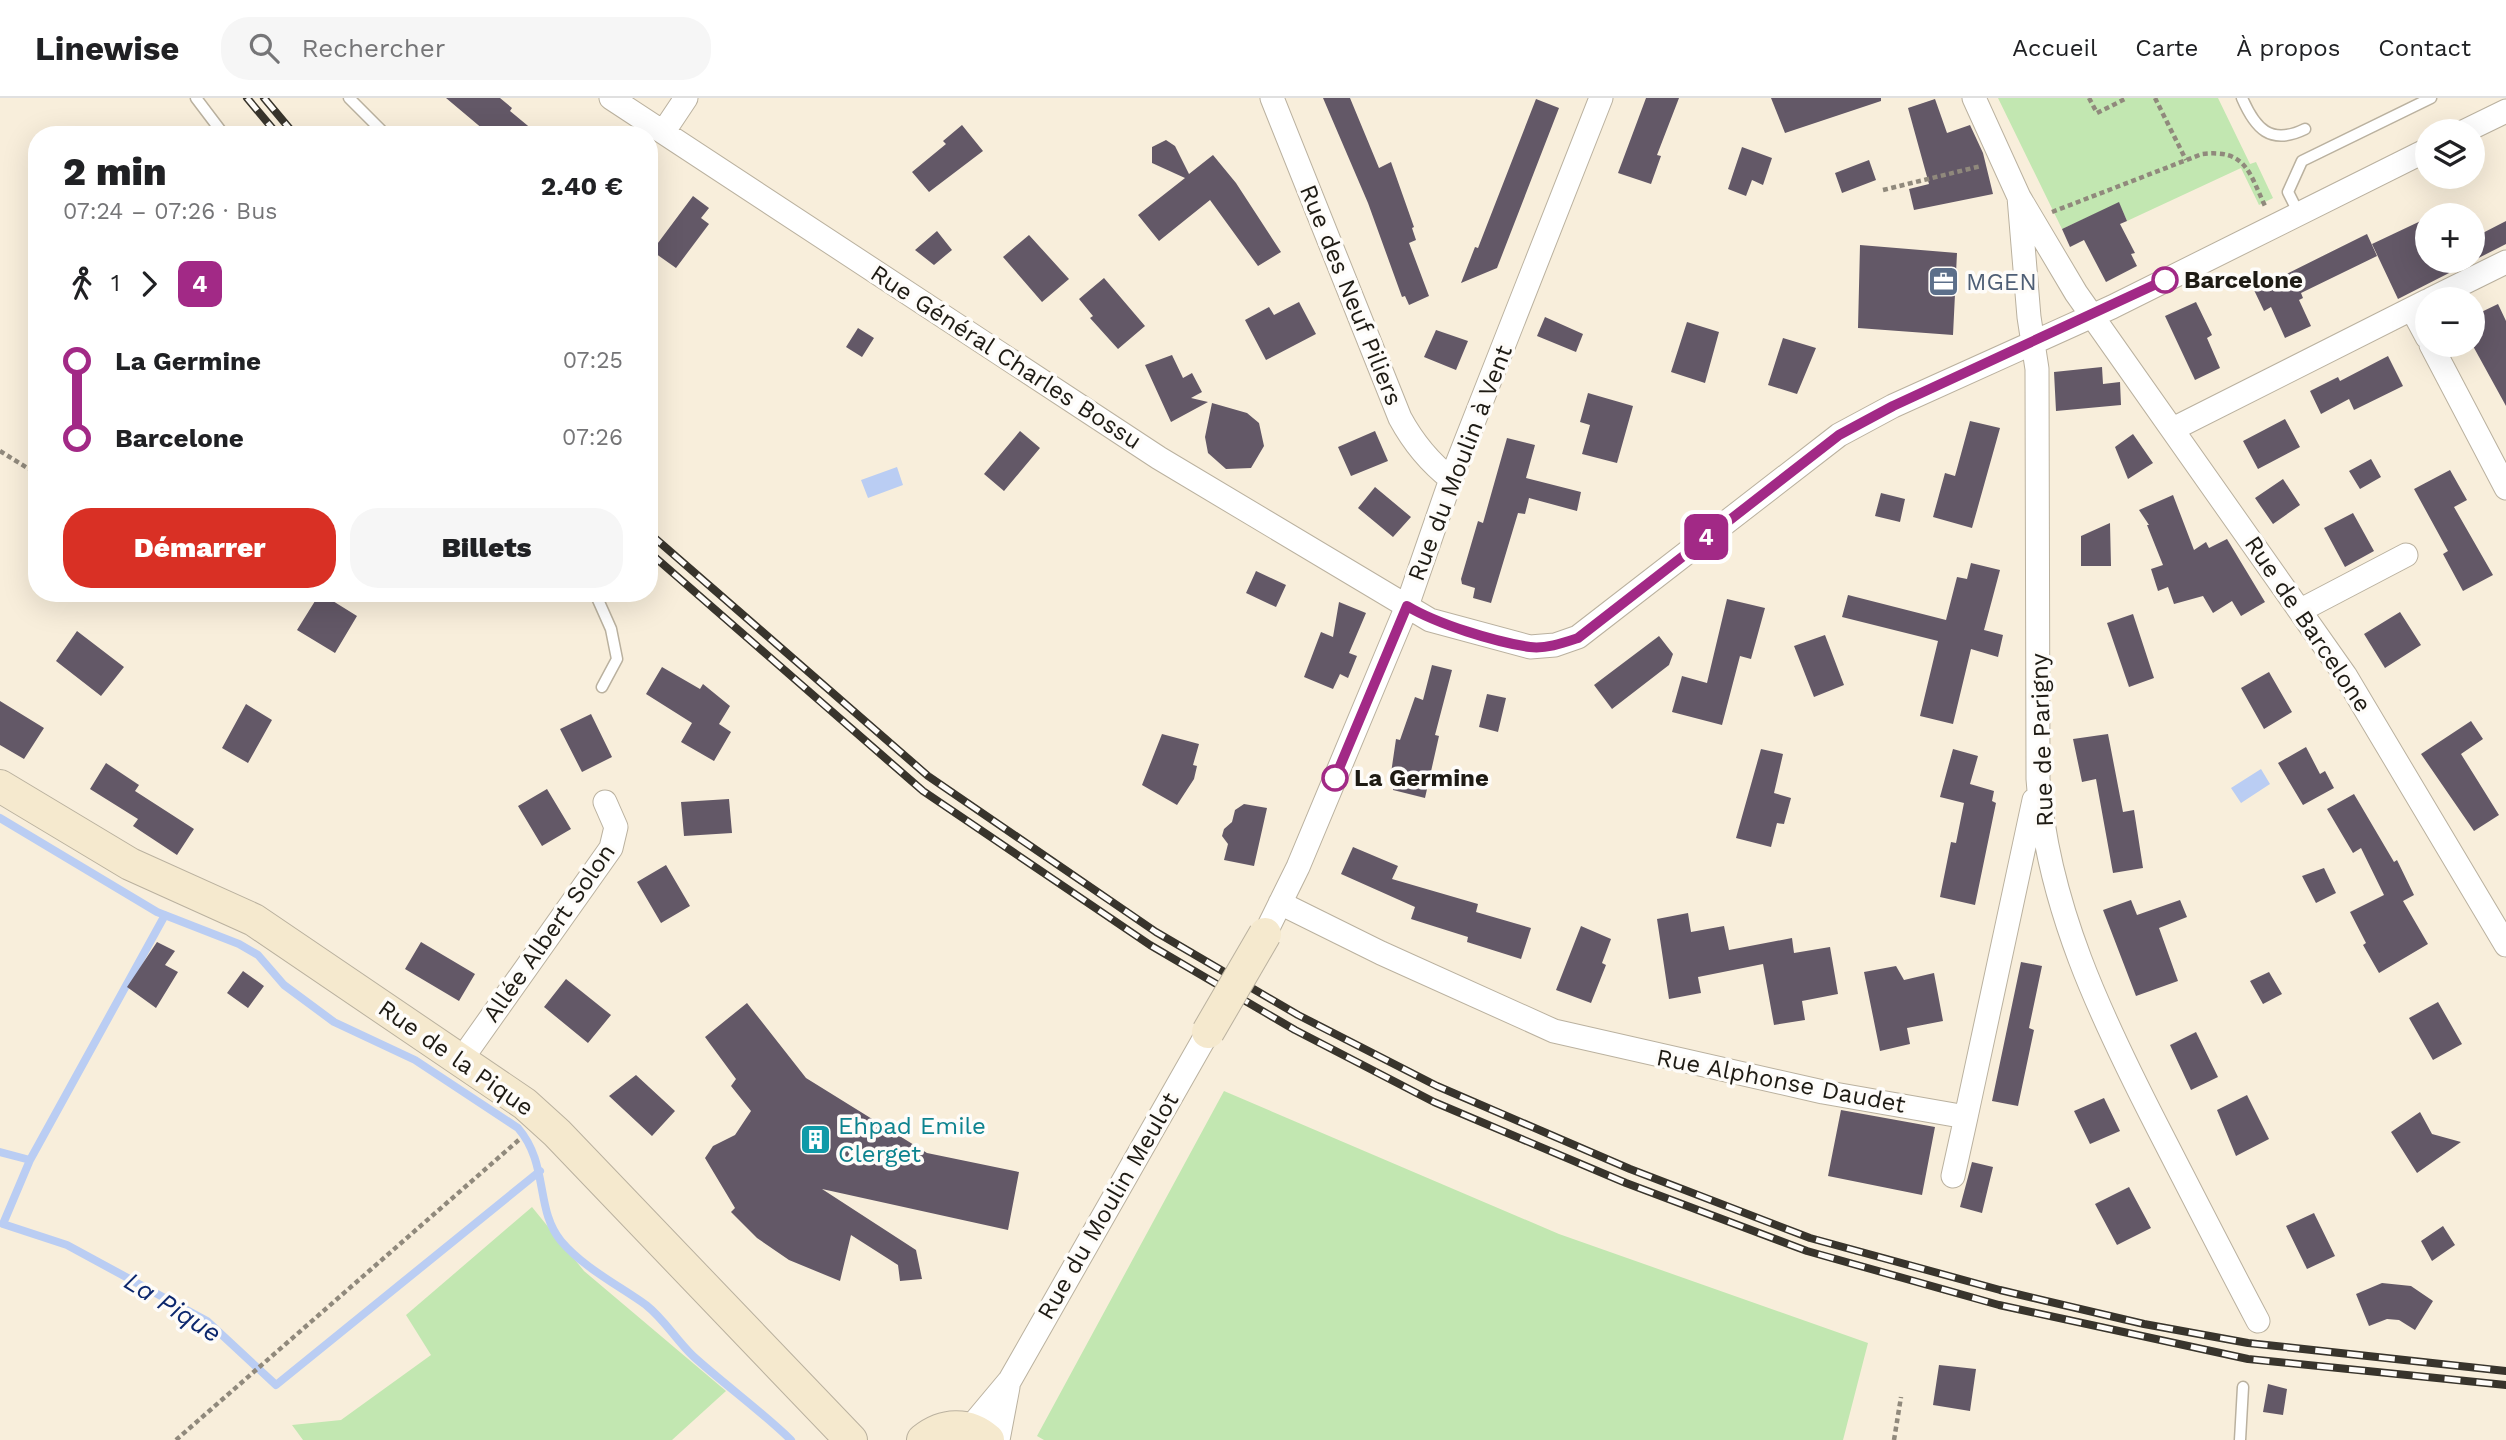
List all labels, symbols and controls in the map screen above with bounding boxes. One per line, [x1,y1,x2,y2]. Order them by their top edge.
search box [221,17,711,80]
text: Linewise [35,29,179,68]
icon: search [245,29,283,67]
text: Rechercher [301,33,445,63]
text: Accueil [2012,34,2097,62]
text: Carte [2135,34,2198,62]
text: À propos [2236,34,2340,62]
text: Contact [2378,34,2471,62]
map controls [2415,119,2485,357]
button: layers [2415,119,2485,189]
text: 2 min [63,150,167,194]
text: 2.40 € [541,171,623,201]
street label: Rue des Neuf Piliers [1294,181,1408,409]
text: 07:24 – 07:26 · Bus [63,198,277,225]
button: + [2415,203,2485,273]
street label: Rue Général Charles Bossu [865,259,1147,455]
icon: walk [63,265,101,303]
icon: forward [130,265,168,303]
office icon: MGEN [1926,265,1960,299]
place label: Barcelone [2184,266,2303,294]
marker: Barcelone [2152,267,2178,293]
place label: MGEN [1966,268,2037,296]
text: 1 [111,270,120,297]
text: 4 [192,270,208,298]
button: − [2415,287,2485,357]
street label: Rue du Moulin à Vent [1402,341,1518,585]
text: La Germine [115,346,261,376]
text: 07:25 [563,347,623,374]
text: Barcelone [115,423,244,453]
text: 07:26 [562,424,623,451]
button: Démarrer [63,508,336,588]
button: Billets [350,508,623,588]
line badge: 4 [1683,514,1729,560]
text: 4 [1698,523,1714,551]
street label: Rue de Barcelone [2239,531,2377,717]
street label: Rue de Parigny [2025,652,2059,827]
place label: La Germine [1354,764,1489,792]
marker: La Germine [1322,765,1348,791]
street label: Allée Albert Solon [477,838,621,1028]
street label: Rue de la Pique [373,994,539,1122]
street label: Rue Alphonse Daudet [1654,1043,1908,1119]
street label: Rue du Moulin Meulot [1032,1088,1184,1324]
place label: Ehpad Emile Clerget [838,1112,986,1168]
building icon: Ehpad Emile Clerget [798,1123,832,1157]
water label: La Pique [119,1266,227,1348]

